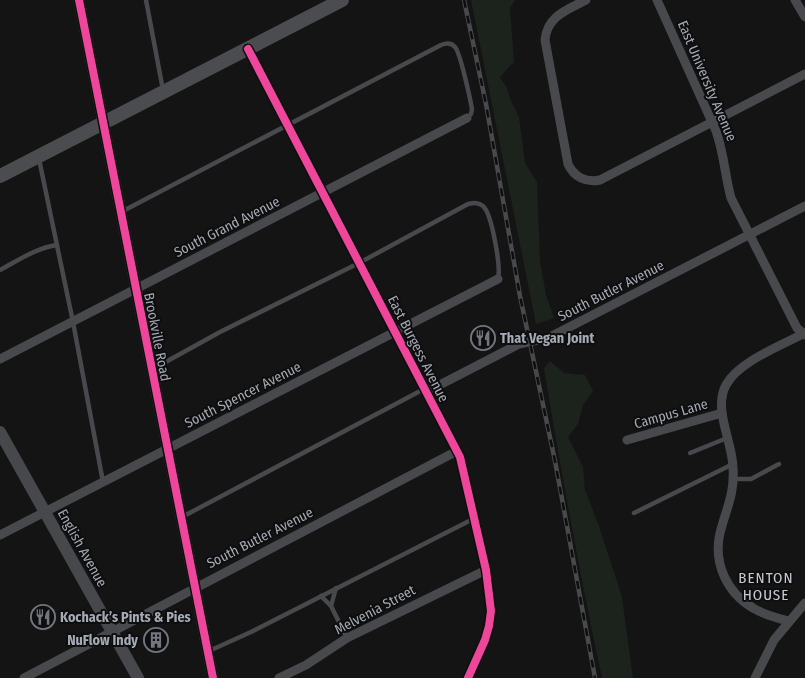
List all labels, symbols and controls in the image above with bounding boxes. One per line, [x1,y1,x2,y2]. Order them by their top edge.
street label: East University Avenue [674,18,740,144]
street label: South Grand Avenue [171,193,283,261]
street label: South Butler Avenue [555,257,667,325]
street label: Brookville Road [140,291,174,383]
street label: East Burgess Avenue [384,293,452,405]
restaurant icon: That Vegan Joint [470,325,496,351]
place label: That Vegan Joint [500,330,595,347]
street label: South Spencer Avenue [182,358,304,432]
street label: Campus Lane [632,395,710,433]
street label: South Butler Avenue [204,504,316,572]
street label: English Avenue [54,506,110,590]
district label: BENTON HOUSE [738,569,794,604]
street label: Melvenia Street [332,581,419,638]
restaurant icon: Kochack’s Pints & Pies [30,604,56,630]
place label: Kochack’s Pints & Pies [60,609,191,626]
building icon: NuFlow Indy [143,627,169,653]
place label: NuFlow Indy [67,632,138,649]

